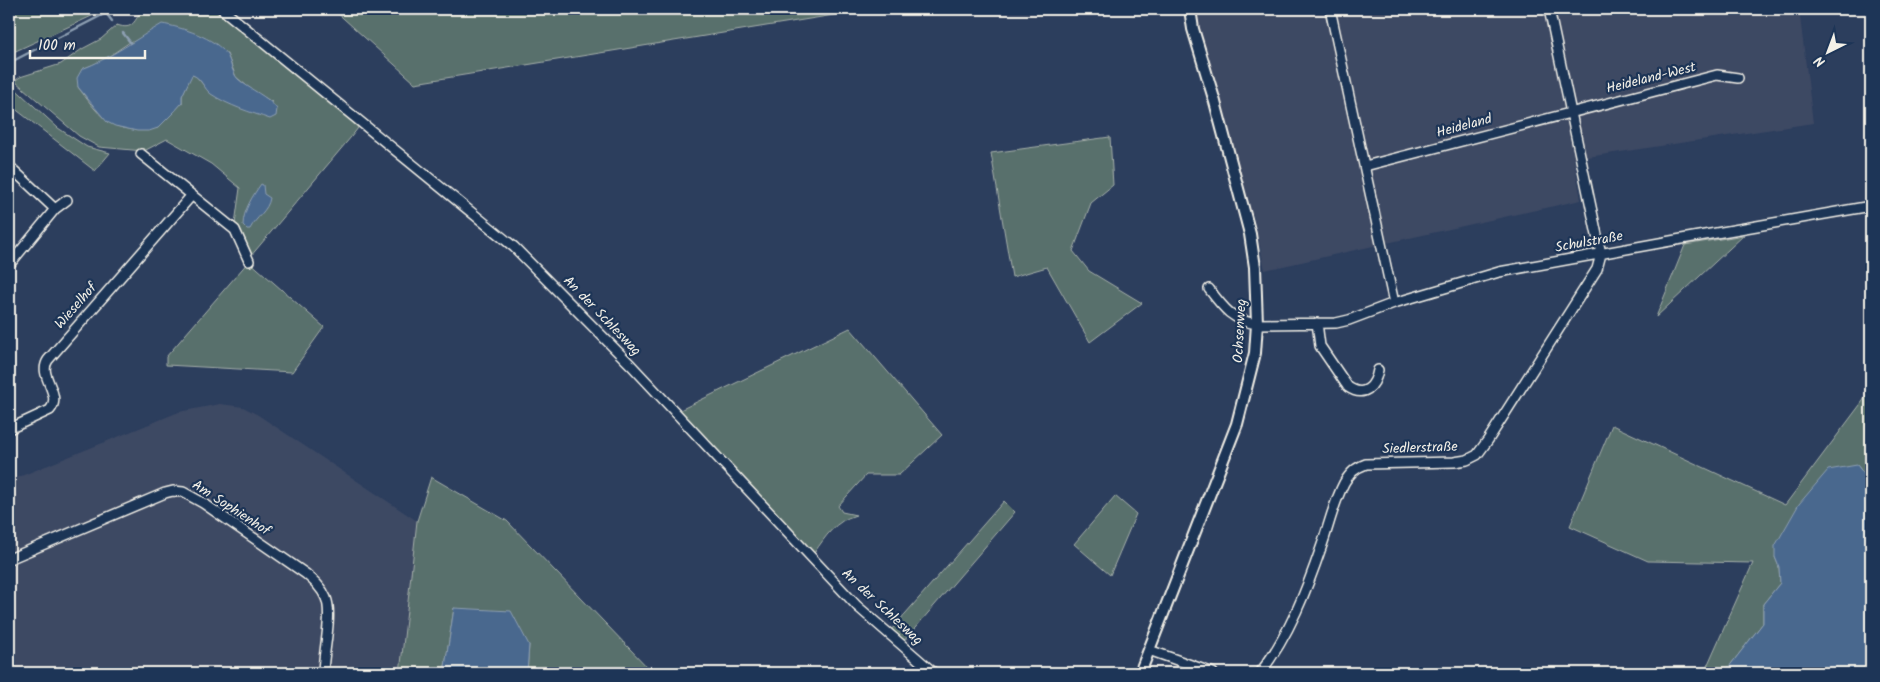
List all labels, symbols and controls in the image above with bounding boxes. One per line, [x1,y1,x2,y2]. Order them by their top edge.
scale bar [30,28,145,60]
north arrow [1802,28,1852,78]
text: 100 m [38,34,76,58]
text: N [1809,50,1831,72]
street label: Heideland-West [1604,56,1699,100]
street label: Heideland [1434,108,1495,144]
street label: Schulstraße [1553,225,1625,259]
street label: An der Schleswag [558,271,646,361]
street label: Wieselhof [50,277,104,334]
street label: Ochsenweg [1227,298,1253,364]
street label: Siedlerstraße [1382,436,1459,460]
street label: Am Sophienhof [187,474,276,543]
street label: An der Schleswag [836,563,928,651]

